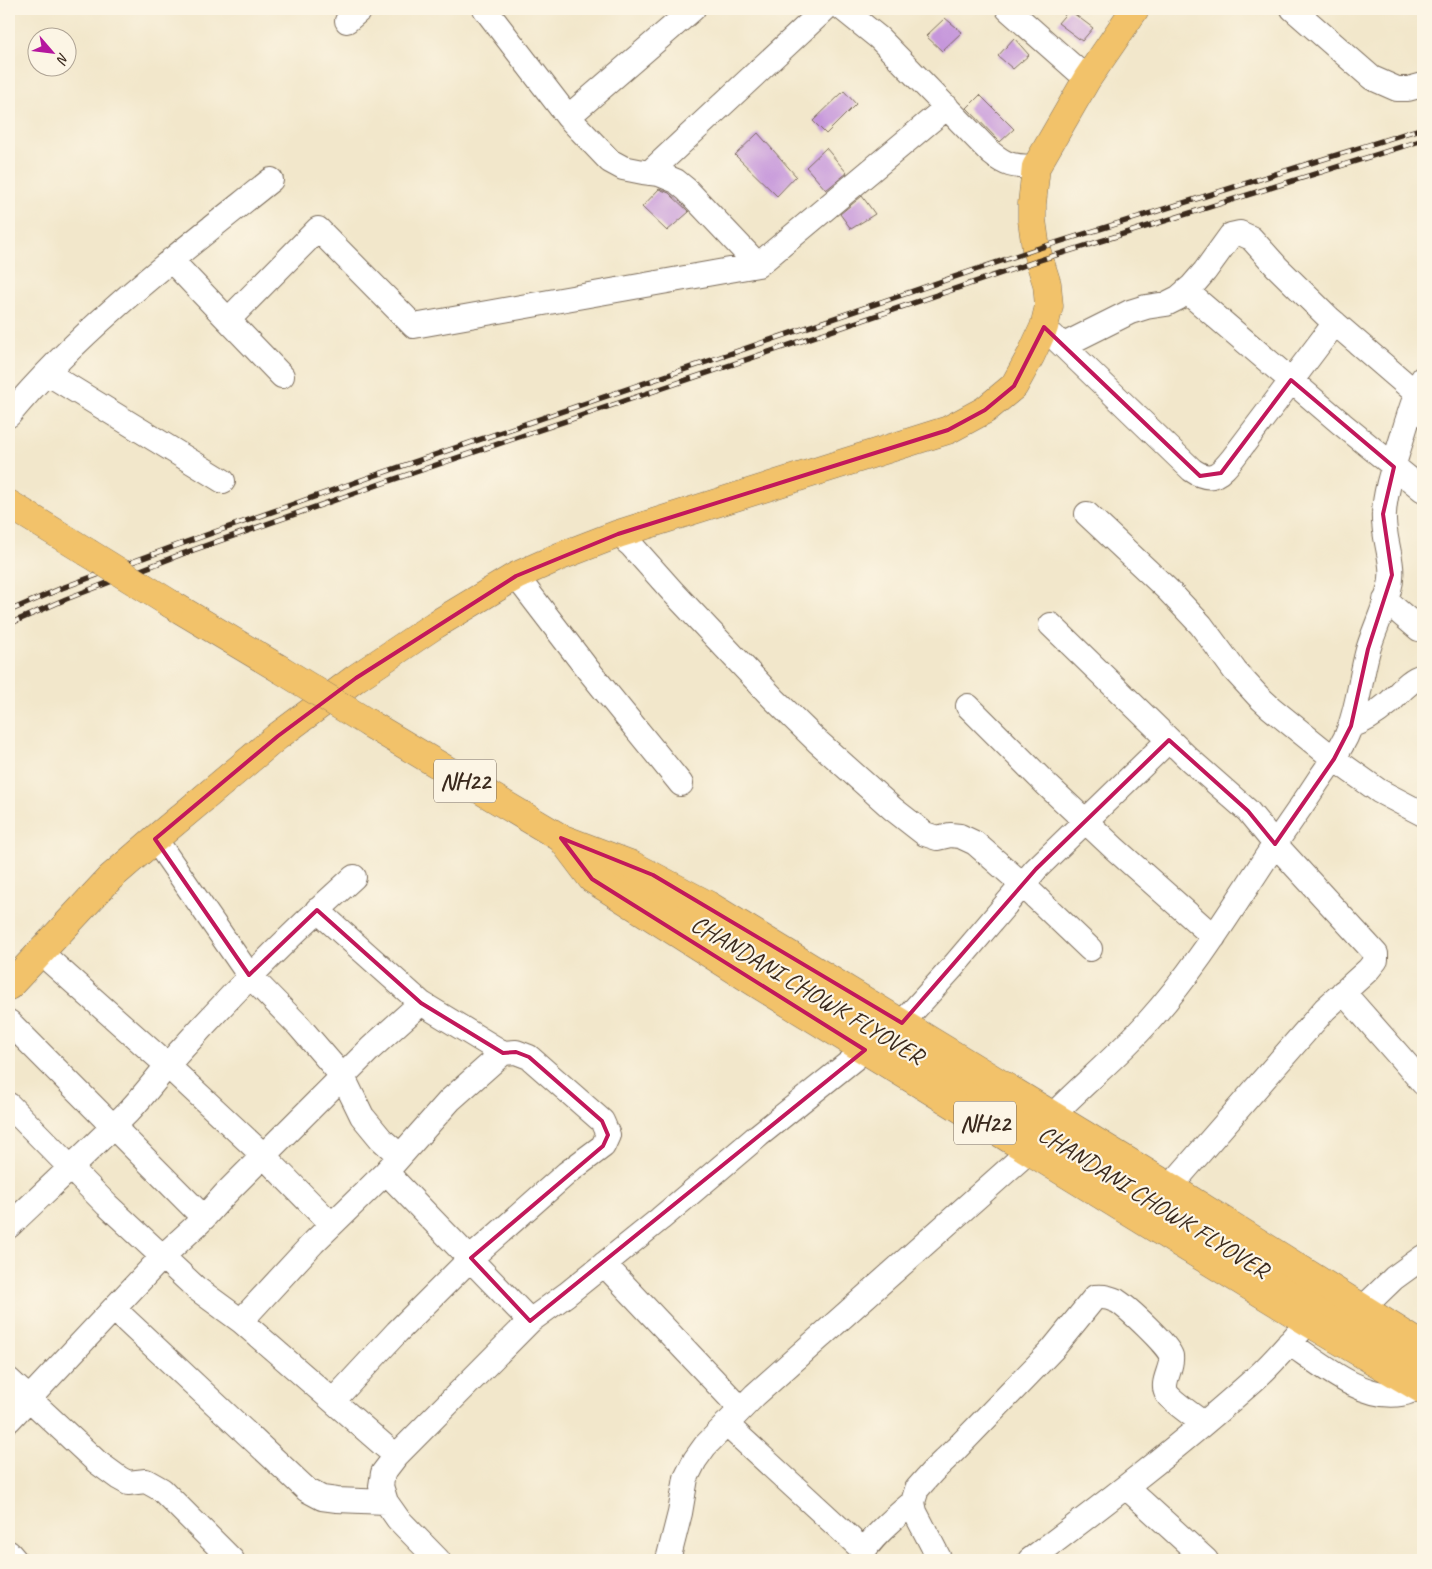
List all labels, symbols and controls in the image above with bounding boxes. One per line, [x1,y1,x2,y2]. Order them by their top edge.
north arrow [28,28,78,78]
text: N [52,50,73,68]
road number: NH22 [434,759,496,802]
street label: CHANDANI CHOWK FLYOVER [685,908,932,1073]
road number: NH22 [954,1102,1016,1144]
street label: CHANDANI CHOWK FLYOVER [1032,1118,1277,1287]

